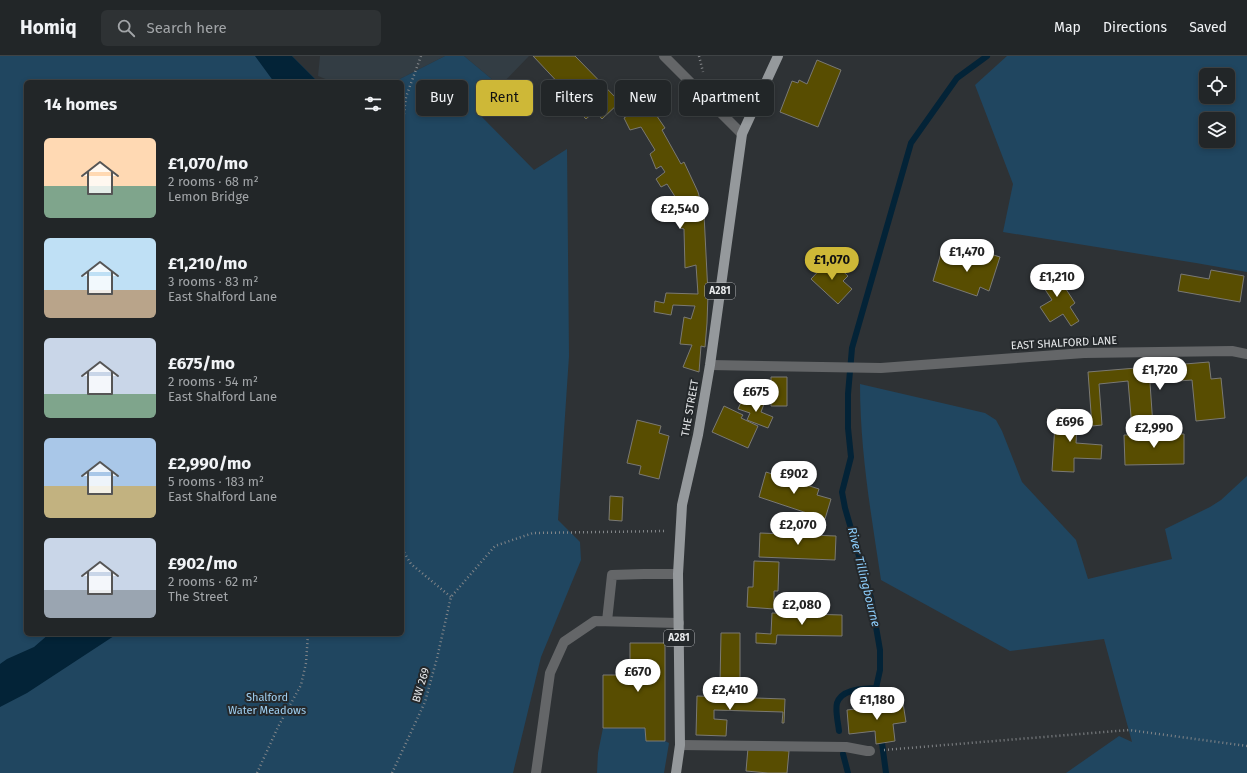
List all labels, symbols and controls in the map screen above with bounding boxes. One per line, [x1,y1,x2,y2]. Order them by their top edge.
search box [101,10,381,46]
text: Homiq [20,16,77,39]
icon: search [115,17,137,39]
text: Search here [147,19,227,37]
text: Map [1054,19,1081,36]
text: Directions [1103,19,1167,36]
text: Saved [1189,19,1227,36]
map controls [1199,68,1235,148]
button: locate [1199,68,1235,104]
chip: Buy [416,80,468,116]
chip: Rent [476,80,533,116]
chip: Filters [541,80,607,116]
chip: New [615,80,671,116]
chip: Apartment [679,80,774,116]
icon: filters [362,93,384,115]
text: 14 homes [44,94,117,115]
button: layers [1199,112,1235,148]
text: £1,070/mo [168,153,248,174]
icon: home [76,154,124,202]
text: 2 rooms · 68 m² [168,174,259,189]
text: Lemon Bridge [168,189,249,204]
pin: £2,540 [647,196,713,230]
text: £2,540 [661,201,699,216]
pin: £1,470 [934,239,1000,273]
text: £1,470 [949,244,985,259]
pin: £1,070 [799,247,865,281]
text: £1,070 [814,252,850,267]
text: £1,210/mo [168,253,247,274]
icon: home [76,254,124,302]
pin: £1,210 [1024,264,1090,298]
text: £1,210 [1039,269,1075,284]
text: 3 rooms · 83 m² [168,274,258,289]
road number: A281 [705,283,735,299]
text: East Shalford Lane [168,289,277,304]
street label: EAST SHALFORD LANE [1010,334,1118,352]
text: £675/mo [168,353,235,374]
icon: home [76,354,124,402]
pin: £1,720 [1127,357,1193,391]
text: £1,720 [1142,362,1178,377]
text: 2 rooms · 54 m² [168,374,258,389]
street label: THE STREET [679,378,701,437]
pin: £675 [732,379,780,413]
text: £675 [743,384,769,399]
text: East Shalford Lane [168,389,277,404]
pin: £696 [1046,409,1094,443]
text: £696 [1056,414,1084,429]
pin: £2,990 [1121,415,1187,449]
text: £2,990 [1135,420,1173,435]
text: £2,990/mo [168,453,251,474]
icon: home [76,454,124,502]
pin: £902 [770,461,818,495]
text: £902 [780,466,808,481]
text: 5 rooms · 183 m² [168,474,264,489]
text: East Shalford Lane [168,489,277,504]
pin: £2,070 [765,512,831,546]
text: £2,070 [779,517,817,532]
water label: River Tillingbourne [845,526,883,628]
text: £902/mo [168,553,238,574]
icon: home [76,554,124,602]
text: 2 rooms · 62 m² [168,574,258,589]
text: The Street [168,589,228,604]
pin: £2,080 [769,592,835,626]
text: £2,080 [782,597,822,612]
road number: A281 [664,630,694,646]
pin: £670 [614,659,662,693]
text: £670 [624,664,652,679]
street label: BW 269 [410,666,432,704]
pin: £2,410 [697,677,763,711]
text: £2,410 [712,682,748,697]
pin: £1,180 [844,687,910,721]
park label: Shalford Water Meadows [228,691,306,717]
text: £1,180 [859,692,895,707]

